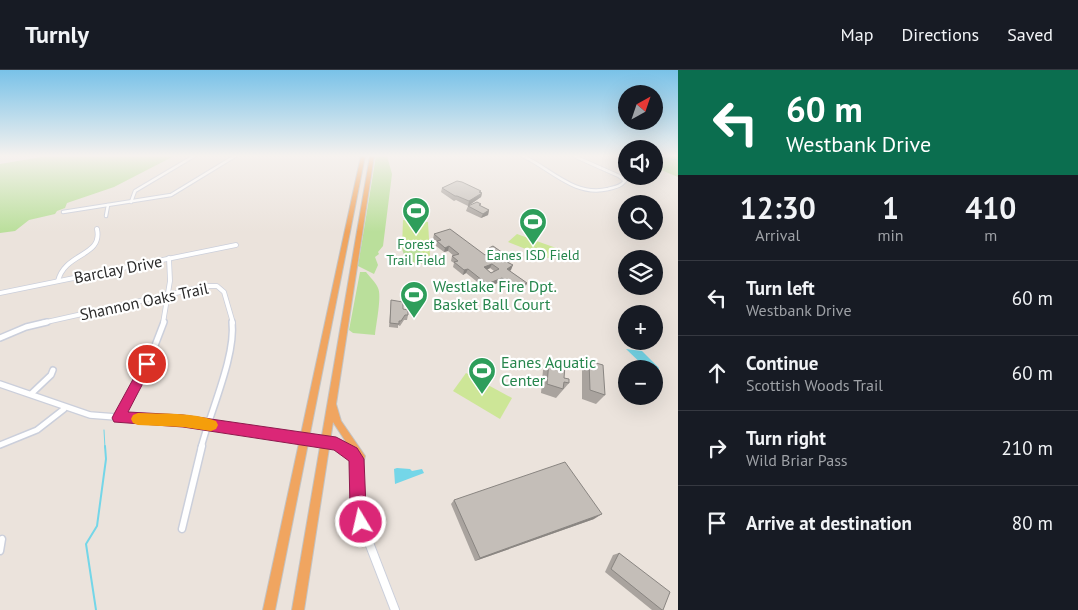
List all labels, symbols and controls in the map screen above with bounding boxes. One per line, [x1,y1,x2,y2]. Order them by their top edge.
text: Turnly [25,19,89,50]
text: Map [841,23,873,46]
text: Directions [901,23,979,46]
text: Saved [1007,23,1053,46]
north arrow [618,85,662,130]
map controls [618,85,663,405]
text: 60 m [786,86,863,132]
icon: left [703,90,768,155]
text: Westbank Drive [786,130,931,158]
button: sound [618,140,663,185]
text: 12:30 [740,188,816,227]
text: 1 [882,188,899,227]
text: 410 [965,188,1016,227]
button: search [618,195,663,240]
sports icon: Forest Trail Field [401,196,431,235]
sports icon: Eanes ISD Field [518,207,548,246]
text: Arrival [755,225,800,245]
text: min [878,225,904,245]
text: m [984,225,997,245]
place label: Forest Trail Field [386,235,446,269]
place label: Eanes ISD Field [487,246,579,264]
button: layers [618,250,663,295]
street label: Barclay Drive [72,251,164,287]
place label: Westlake Fire Dpt. Basket Ball Court [433,276,557,314]
text: Turn left [746,276,815,300]
street label: Shannon Oaks Trail [78,278,210,324]
sports icon: Westlake Fire Dpt. Basket Ball Court [399,280,429,319]
icon: left [703,284,731,312]
text: 60 m [1012,286,1053,310]
text: Westbank Drive [746,300,852,320]
button: + [618,305,663,350]
pin [126,343,168,385]
icon: arrive [133,350,161,378]
text: Continue [746,351,818,375]
place label: Eanes Aquatic Center [501,352,596,390]
sports icon: Eanes Aquatic Center [467,356,497,395]
icon: ahead [703,359,731,387]
button: − [618,360,663,405]
text: 60 m [1012,361,1053,385]
text: Scottish Woods Trail [746,375,883,395]
text: Turn right [746,426,826,450]
icon: right [703,434,731,462]
text: 210 m [1001,436,1053,460]
text: Wild Briar Pass [746,450,848,470]
position arrow [334,495,386,547]
icon: arrive [703,509,731,537]
text: Arrive at destination [746,511,912,535]
text: 80 m [1012,511,1053,535]

